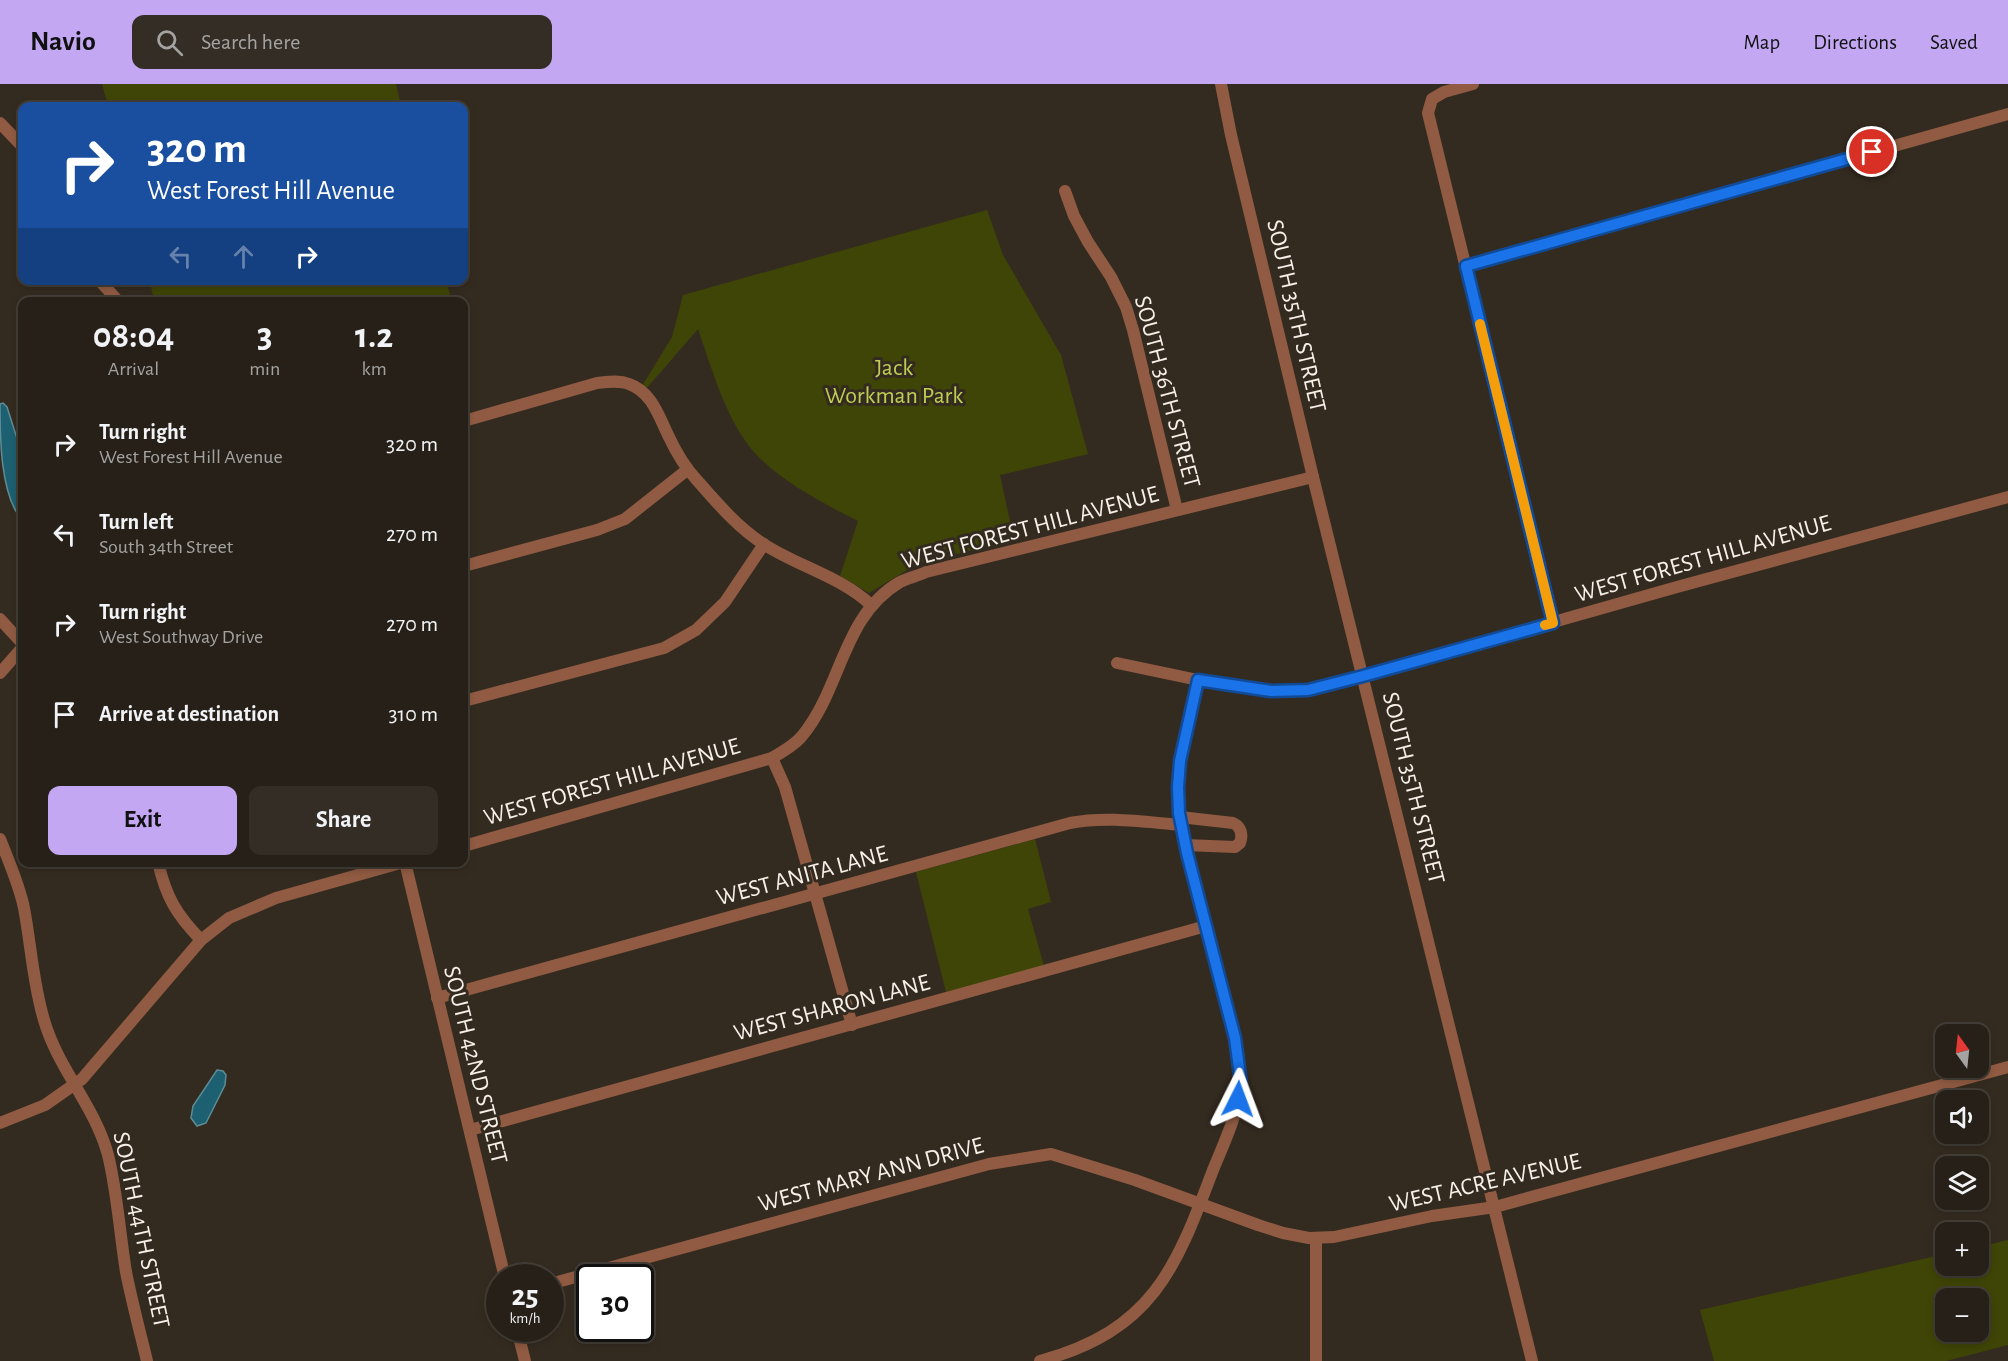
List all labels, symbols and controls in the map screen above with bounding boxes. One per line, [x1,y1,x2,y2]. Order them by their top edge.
search box [132,15,552,69]
icon: search [153,26,186,59]
text: Navio [30,28,96,56]
text: Search here [201,31,300,53]
text: Map [1744,32,1780,53]
text: Directions [1813,32,1897,53]
text: Saved [1930,32,1978,53]
icon: right [48,126,126,204]
pin [1846,126,1897,177]
text: 320 m [147,128,247,170]
icon: arrive [1855,135,1888,168]
text: West Forest Hill Avenue [147,177,395,204]
street label: SOUTH 35TH STREET [1262,217,1330,415]
icon: left [164,240,197,273]
icon: ahead [227,240,260,273]
icon: right [290,240,323,273]
street label: SOUTH 36TH STREET [1130,293,1204,491]
text: 08:04 [93,318,174,354]
text: 3 [257,318,272,354]
text: 1.2 [355,318,393,354]
park label: Jack Workman Park [825,356,963,408]
text: Arrival [108,359,159,379]
text: min [249,359,280,379]
text: km [362,359,387,379]
text: Turn right [99,421,186,443]
icon: right [48,428,81,461]
text: 320 m [386,433,438,455]
text: West Forest Hill Avenue [99,447,283,467]
street label: WEST FOREST HILL AVENUE [899,482,1162,574]
text: Turn left [99,511,173,533]
street label: WEST FOREST HILL AVENUE [1572,511,1834,607]
icon: left [48,518,81,551]
text: 270 m [386,523,438,545]
text: South 34th Street [99,537,233,557]
text: Turn right [99,601,186,623]
icon: right [48,608,81,641]
text: 270 m [386,613,438,635]
text: West Southway Drive [99,627,263,647]
street label: SOUTH 35TH STREET [1378,690,1448,887]
icon: arrive [48,698,81,731]
text: Arrive at destination [99,703,279,725]
text: 310 m [389,703,438,725]
street label: WEST FOREST HILL AVENUE [481,734,743,830]
button: Exit [48,786,237,855]
button: Share [249,786,438,855]
street label: WEST ANITA LANE [714,842,891,910]
street label: SOUTH 42ND STREET [439,964,511,1167]
street label: WEST SHARON LANE [731,970,933,1046]
north arrow [1935,1024,1989,1078]
map controls [1935,1024,1989,1342]
position arrow [1206,1067,1270,1131]
button: sound [1935,1090,1989,1144]
street label: SOUTH 44TH STREET [108,1130,174,1330]
street label: WEST MARY ANN DRIVE [756,1133,987,1217]
street label: WEST ACRE AVENUE [1387,1149,1584,1217]
button: layers [1935,1156,1989,1210]
button: + [1935,1222,1989,1276]
speed limit sign: 30 [576,1264,654,1342]
text: 25 [511,1281,539,1311]
button: − [1935,1288,1989,1342]
text: km/h [510,1311,540,1326]

